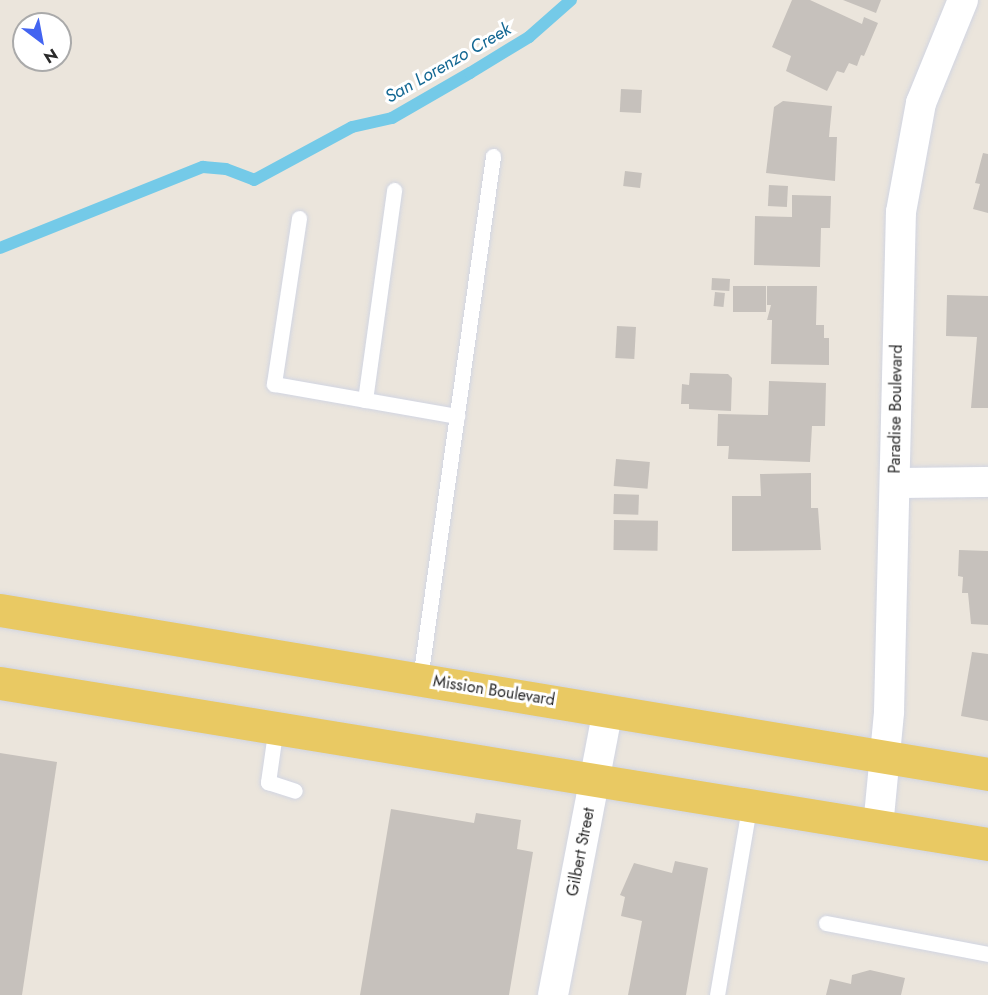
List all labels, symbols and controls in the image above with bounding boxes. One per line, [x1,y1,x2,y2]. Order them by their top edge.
north arrow [12,12,72,72]
water label: San Lorenzo Creek [381,18,515,108]
text: N [39,43,62,69]
street label: Paradise Boulevard [885,344,907,474]
street label: Mission Boulevard [432,672,556,710]
street label: Gilbert Street [563,806,599,898]

